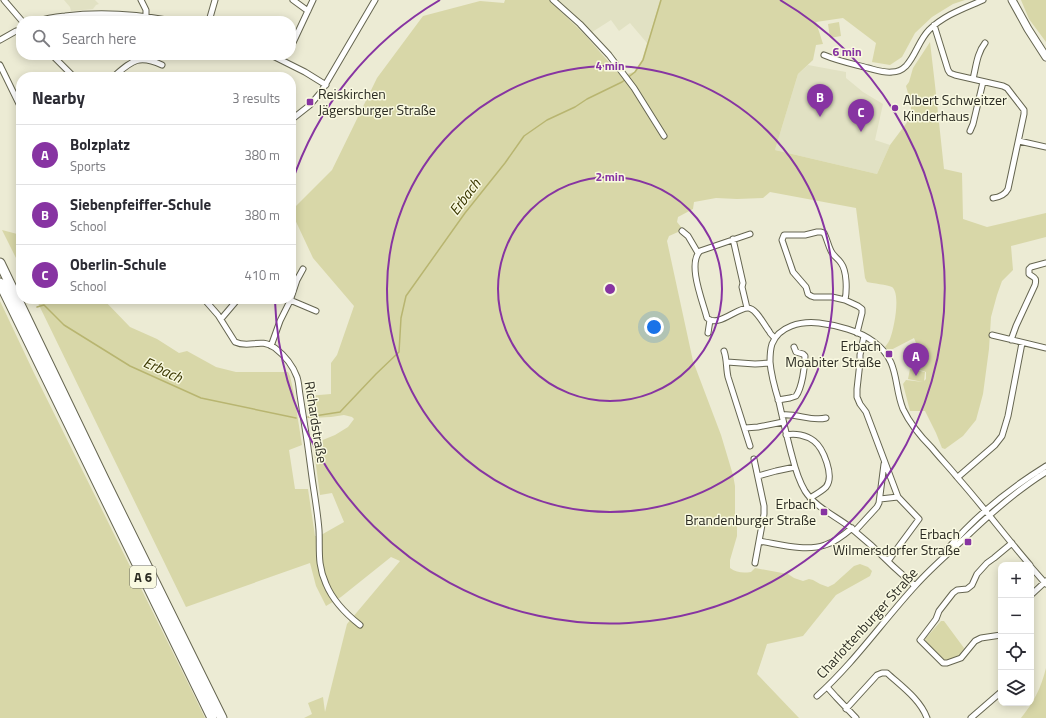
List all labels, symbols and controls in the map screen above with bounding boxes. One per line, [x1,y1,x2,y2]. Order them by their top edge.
search box [16,16,296,60]
icon: search [30,27,52,49]
text: Search here [62,27,136,50]
text: 6 min [832,42,862,61]
text: 4 min [595,56,625,75]
place label: Reiskirchen Jägersburger Straße [318,83,436,120]
pin: B [807,84,833,117]
text: Nearby [32,85,85,111]
text: 3 results [232,88,280,108]
place label: Albert Schweitzer Kinderhaus [903,89,1007,126]
marker: Reiskirchen Jägersburger Straße [305,97,315,107]
pin: C [848,99,874,132]
marker: Albert Schweitzer Kinderhaus [890,103,900,113]
text: Bolzplatz [70,133,130,156]
text: A [41,145,49,165]
text: 380 m [244,145,280,165]
text: Sports [70,156,106,176]
text: 2 min [595,167,625,186]
water label: Erbach [443,173,486,220]
text: Siebenpfeiffer-Schule [70,193,211,216]
text: B [41,205,49,225]
text: 380 m [244,205,280,225]
text: School [70,216,106,236]
text: Oberlin-Schule [70,253,166,276]
text: C [41,265,49,285]
text: 410 m [244,265,280,285]
text: School [70,276,106,296]
centre of rings [603,282,617,296]
your location [644,317,664,337]
place label: Erbach Moabiter Straße [785,335,881,372]
pin: A [903,343,929,376]
marker: Erbach Moabiter Straße [884,349,894,359]
water label: Erbach [140,350,187,389]
street label: Richardstraße [300,379,333,464]
place label: Erbach Brandenburger Straße [685,493,816,530]
marker: Erbach Brandenburger Straße [819,507,829,517]
place label: Erbach Wilmersdorfer Straße [833,523,960,560]
marker: Erbach Wilmersdorfer Straße [963,537,973,547]
street label: Charlottenburger Straße [811,562,922,683]
map controls [998,562,1034,706]
button: + [998,562,1034,598]
road number: A 6 [130,566,156,588]
button: − [998,598,1034,634]
button: locate [998,634,1034,670]
button: layers [998,670,1034,706]

